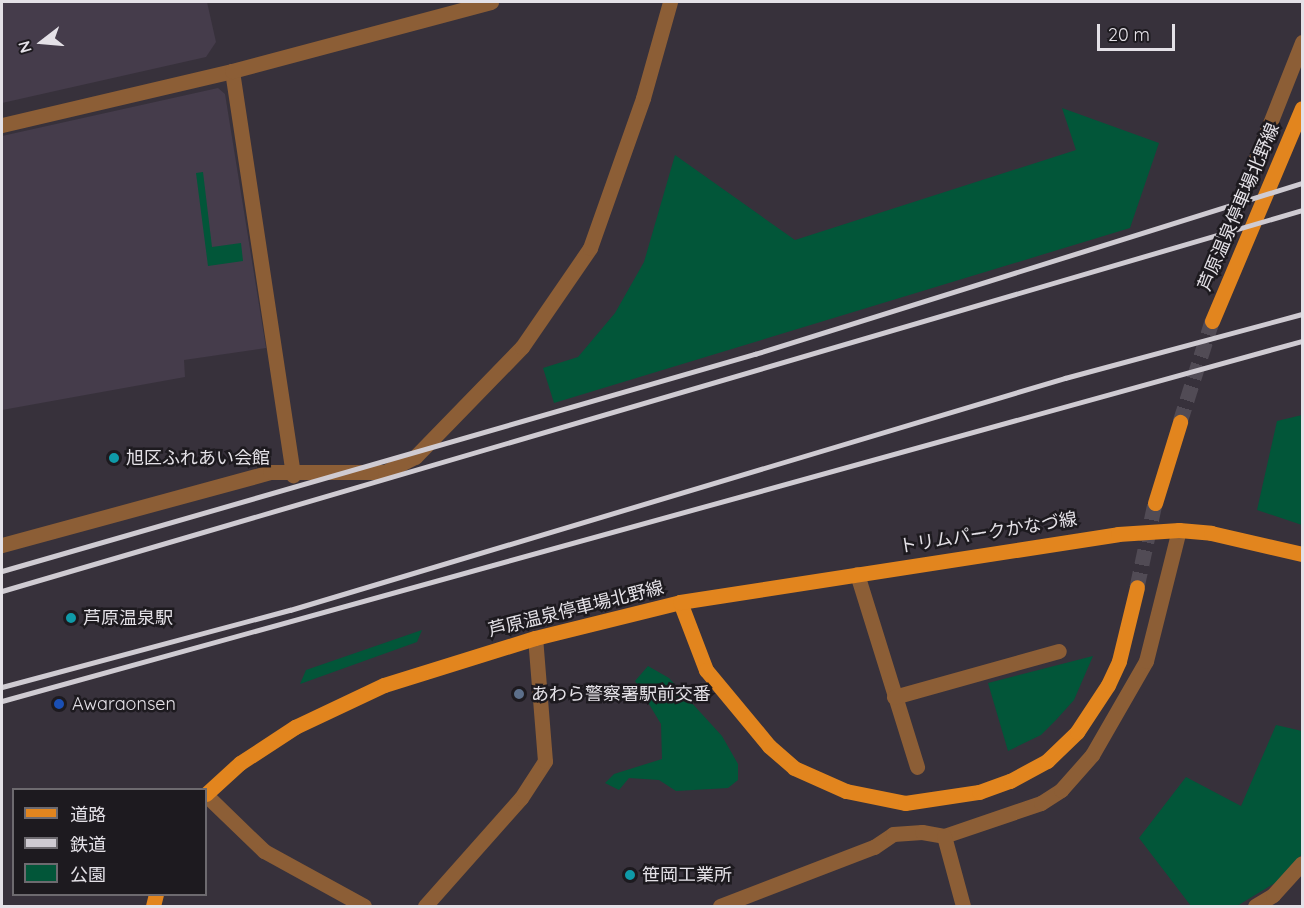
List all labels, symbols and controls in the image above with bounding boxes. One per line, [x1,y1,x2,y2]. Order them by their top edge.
north arrow [12,12,72,72]
scale bar [1100,12,1178,50]
text: 20 m [1108,23,1150,46]
text: N [13,39,36,55]
street label: 芦原温泉停車場北野線 [1194,120,1284,294]
place label: 旭区ふれあい会館 [126,447,270,469]
marker: 旭区ふれあい会館 [107,451,121,465]
street label: トリムパークかなづ線 [897,508,1079,558]
street label: 芦原温泉停車場北野線 [486,577,666,641]
place label: 芦原温泉駅 [83,607,173,629]
marker: 芦原温泉駅 [64,611,78,625]
place label: あわら警察署駅前交番 [531,683,711,705]
marker: あわら警察署駅前交番 [512,687,526,701]
place label: Awaraonsen [72,693,176,715]
marker: Awaraonsen [50,695,68,713]
legend [12,788,207,896]
text: 道路 [70,803,106,826]
text: 鉄道 [70,833,106,856]
text: 公園 [70,863,106,886]
place label: 笹岡工業所 [642,864,732,886]
marker: 笹岡工業所 [623,868,637,882]

